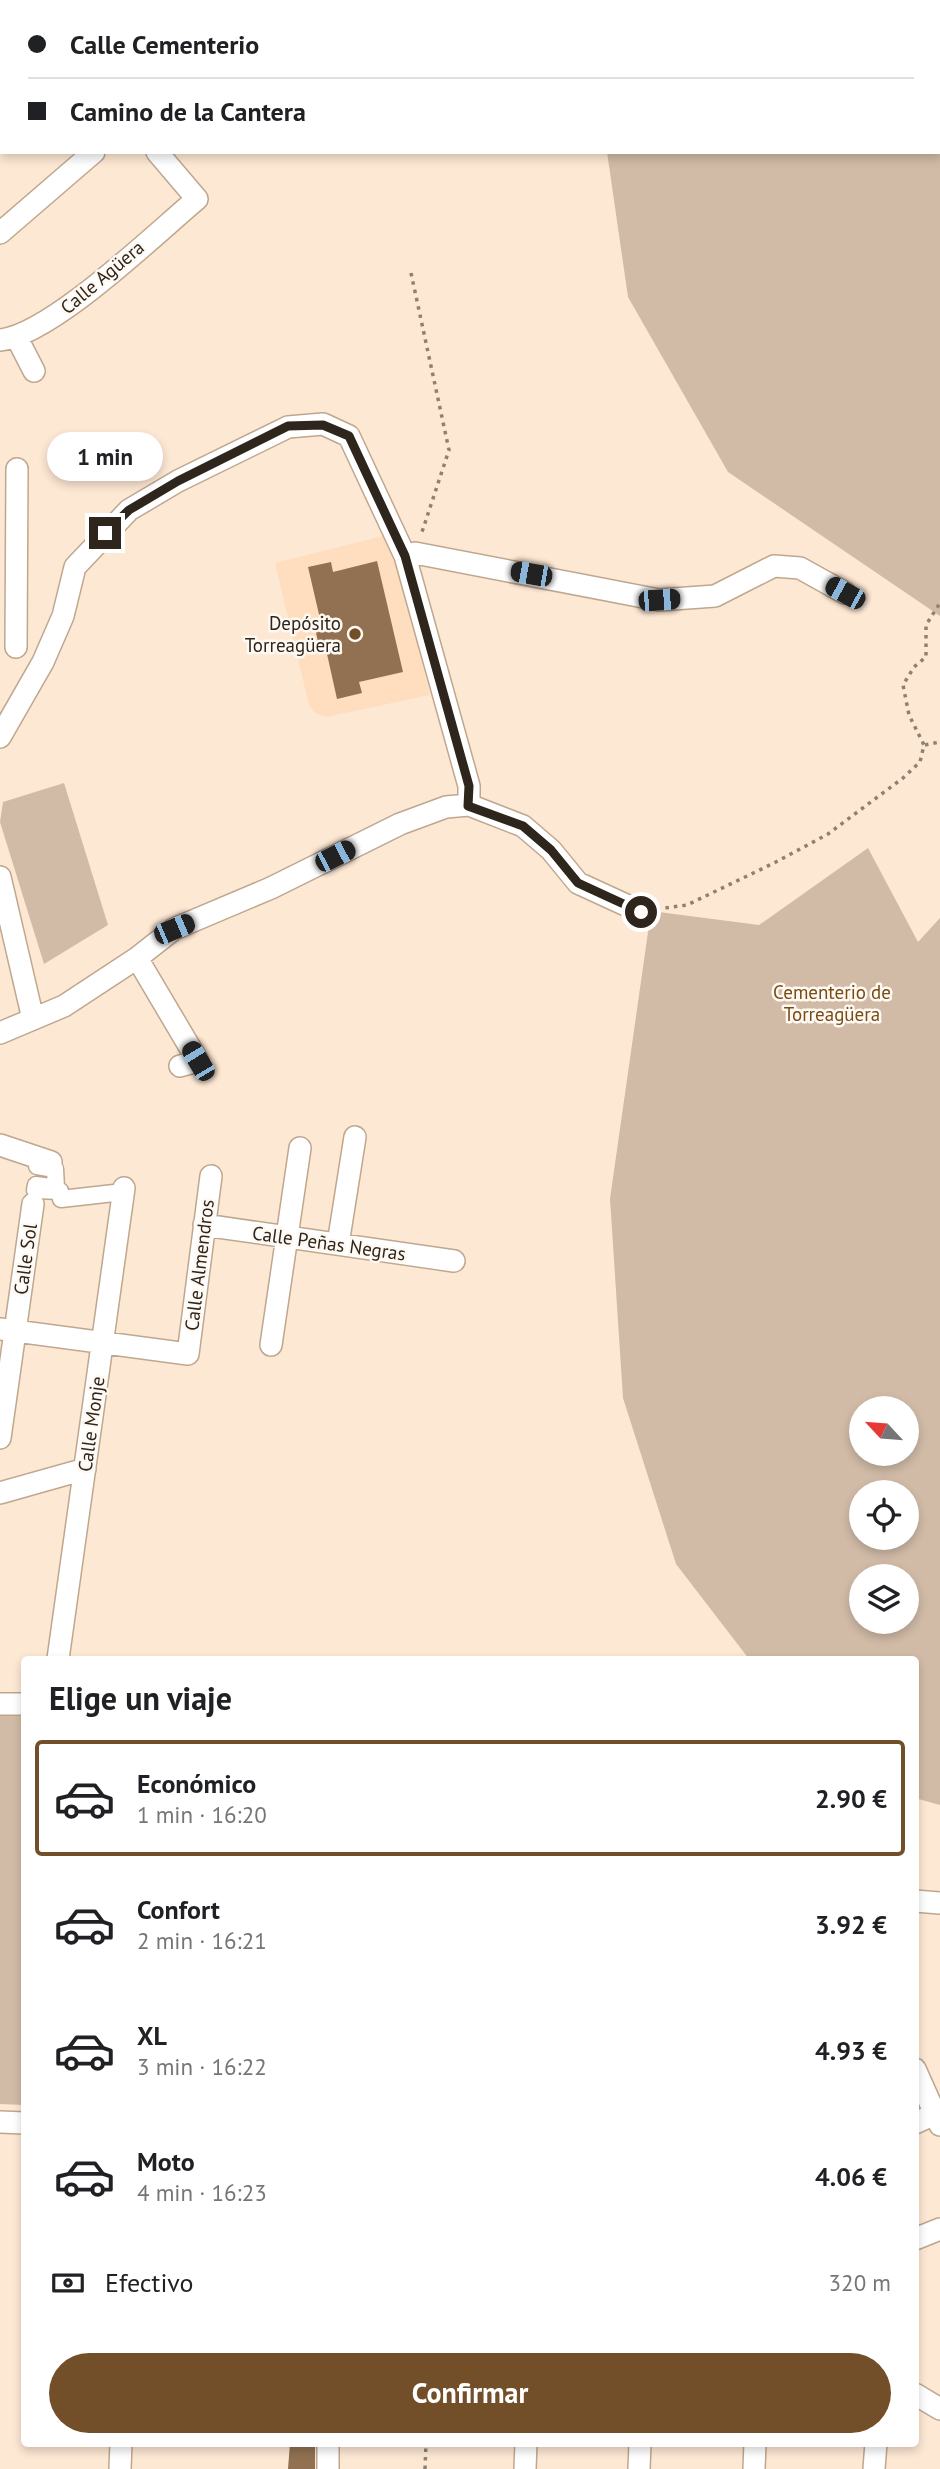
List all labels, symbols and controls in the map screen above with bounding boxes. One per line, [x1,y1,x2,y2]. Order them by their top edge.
text: Calle Cementerio [70,28,259,61]
text: Camino de la Cantera [70,95,306,128]
street label: Calle Agüera [55,235,149,319]
callout: 1 min [47,432,163,480]
text: 1 min [77,442,133,471]
route end [89,517,121,549]
car [509,560,554,588]
car [822,574,869,612]
car [638,588,681,612]
place label: Depósito Torreagüera [245,611,341,657]
marker: Depósito Torreagüera [347,626,363,642]
car [312,837,359,875]
route start [625,896,657,928]
car [151,911,198,947]
park label: Cementerio de Torreagüera [773,980,891,1026]
car [179,1038,218,1084]
street label: Calle Almendros [179,1198,219,1332]
street label: Calle Peñas Negras [251,1220,407,1266]
street label: Calle Sol [8,1221,42,1296]
street label: Calle Monje [72,1375,110,1473]
north arrow [849,1396,919,1466]
map controls [849,1396,919,1634]
button: locate [849,1480,919,1550]
button: layers [849,1564,919,1634]
text: Elige un viaje [49,1677,232,1719]
icon: car [53,1767,116,1830]
text: Económico [137,1767,256,1800]
text: 2.90 € [815,1782,887,1815]
text: 1 min · 16:20 [137,1800,267,1829]
icon: car [53,1893,116,1956]
text: Confort [137,1893,220,1926]
text: 3.92 € [815,1908,887,1941]
text: 2 min · 16:21 [137,1926,267,1955]
icon: car [53,2019,116,2082]
text: XL [137,2019,167,2052]
text: 4.93 € [815,2034,887,2067]
text: 3 min · 16:22 [137,2052,267,2081]
icon: car [53,2145,116,2208]
text: Moto [137,2145,195,2178]
text: 4.06 € [815,2160,887,2193]
text: 4 min · 16:23 [137,2178,267,2207]
icon: cash [49,2264,87,2302]
text: Efectivo [105,2266,194,2299]
text: 320 m [829,2268,891,2297]
button: Confirmar [49,2353,891,2433]

